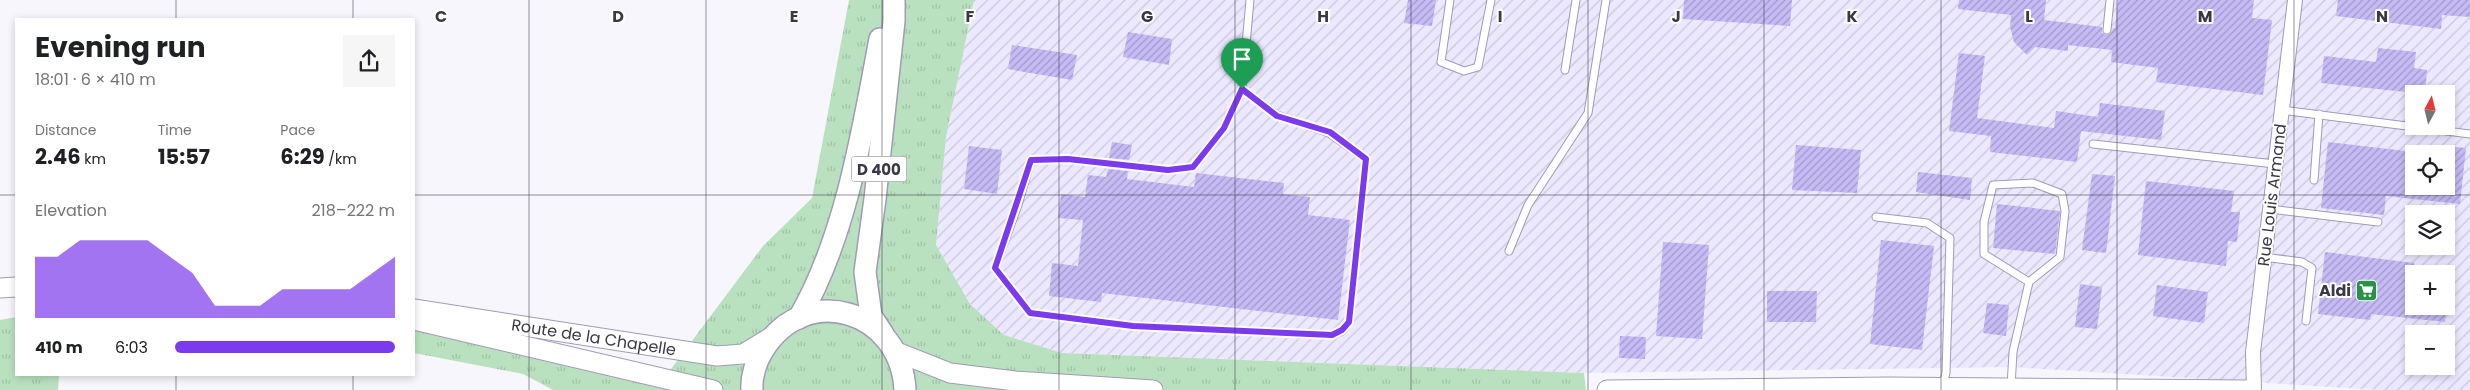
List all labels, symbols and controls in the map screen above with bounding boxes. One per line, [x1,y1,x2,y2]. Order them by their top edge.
text: C [435,5,447,28]
text: D [612,5,624,28]
text: E [790,5,798,28]
text: F [966,5,975,28]
text: G [1141,5,1153,28]
text: H [1317,5,1329,28]
text: I [1498,5,1502,28]
text: J [1671,5,1681,28]
text: K [1846,5,1858,28]
text: L [2025,5,2033,28]
text: M [2198,5,2212,28]
text: N [2376,5,2388,28]
text: Evening run [35,28,206,67]
button: share [343,35,395,87]
pin [1221,38,1263,89]
icon: arrive [1228,45,1256,73]
text: 18:01 · 6 × 410 m [35,68,156,91]
north arrow [2405,85,2455,135]
map controls [2405,85,2455,375]
text: Distance [35,120,96,140]
text: Time [158,120,192,140]
text: Pace [280,120,315,140]
street label: Rue Louis Armand [2252,123,2292,267]
text: 2.46 [35,142,81,171]
text: 15:57 [158,142,210,171]
text: 6:29 [280,142,325,171]
button: locate [2405,145,2455,195]
text: km [81,149,106,169]
text: /km [325,149,357,169]
road number: D 400 [852,156,906,182]
text: Elevation [35,199,107,222]
text: 218–222 m [311,199,395,222]
button: layers [2405,205,2455,255]
button: + [2405,265,2455,315]
supermarket icon: Aldi [2355,278,2379,302]
place label: Aldi [2319,279,2351,302]
street label: Route de la Chapelle [510,313,678,361]
button: − [2405,325,2455,375]
text: 410 m [35,336,83,359]
text: 6:03 [115,336,148,359]

